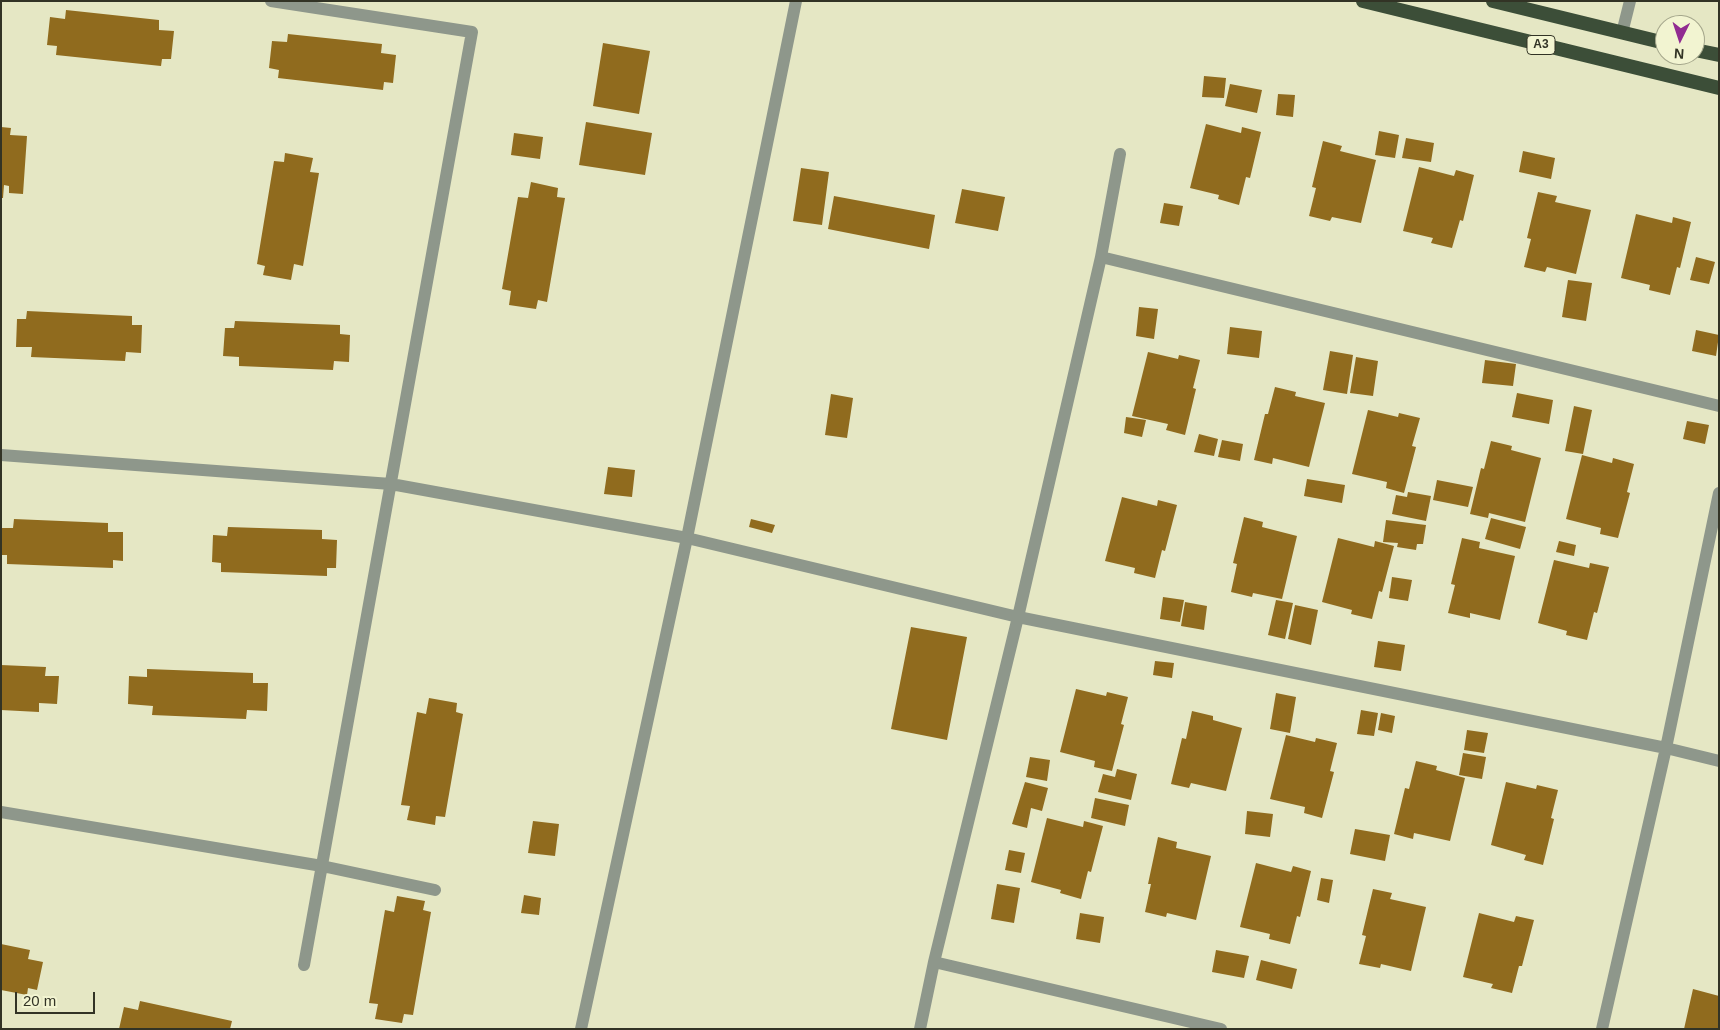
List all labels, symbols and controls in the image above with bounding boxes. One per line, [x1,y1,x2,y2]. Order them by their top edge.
north arrow [1655,15,1705,65]
road number: A3 [1527,36,1555,54]
text: N [1673,46,1685,62]
scale bar [18,982,98,1014]
text: 20 m [23,992,56,1009]

